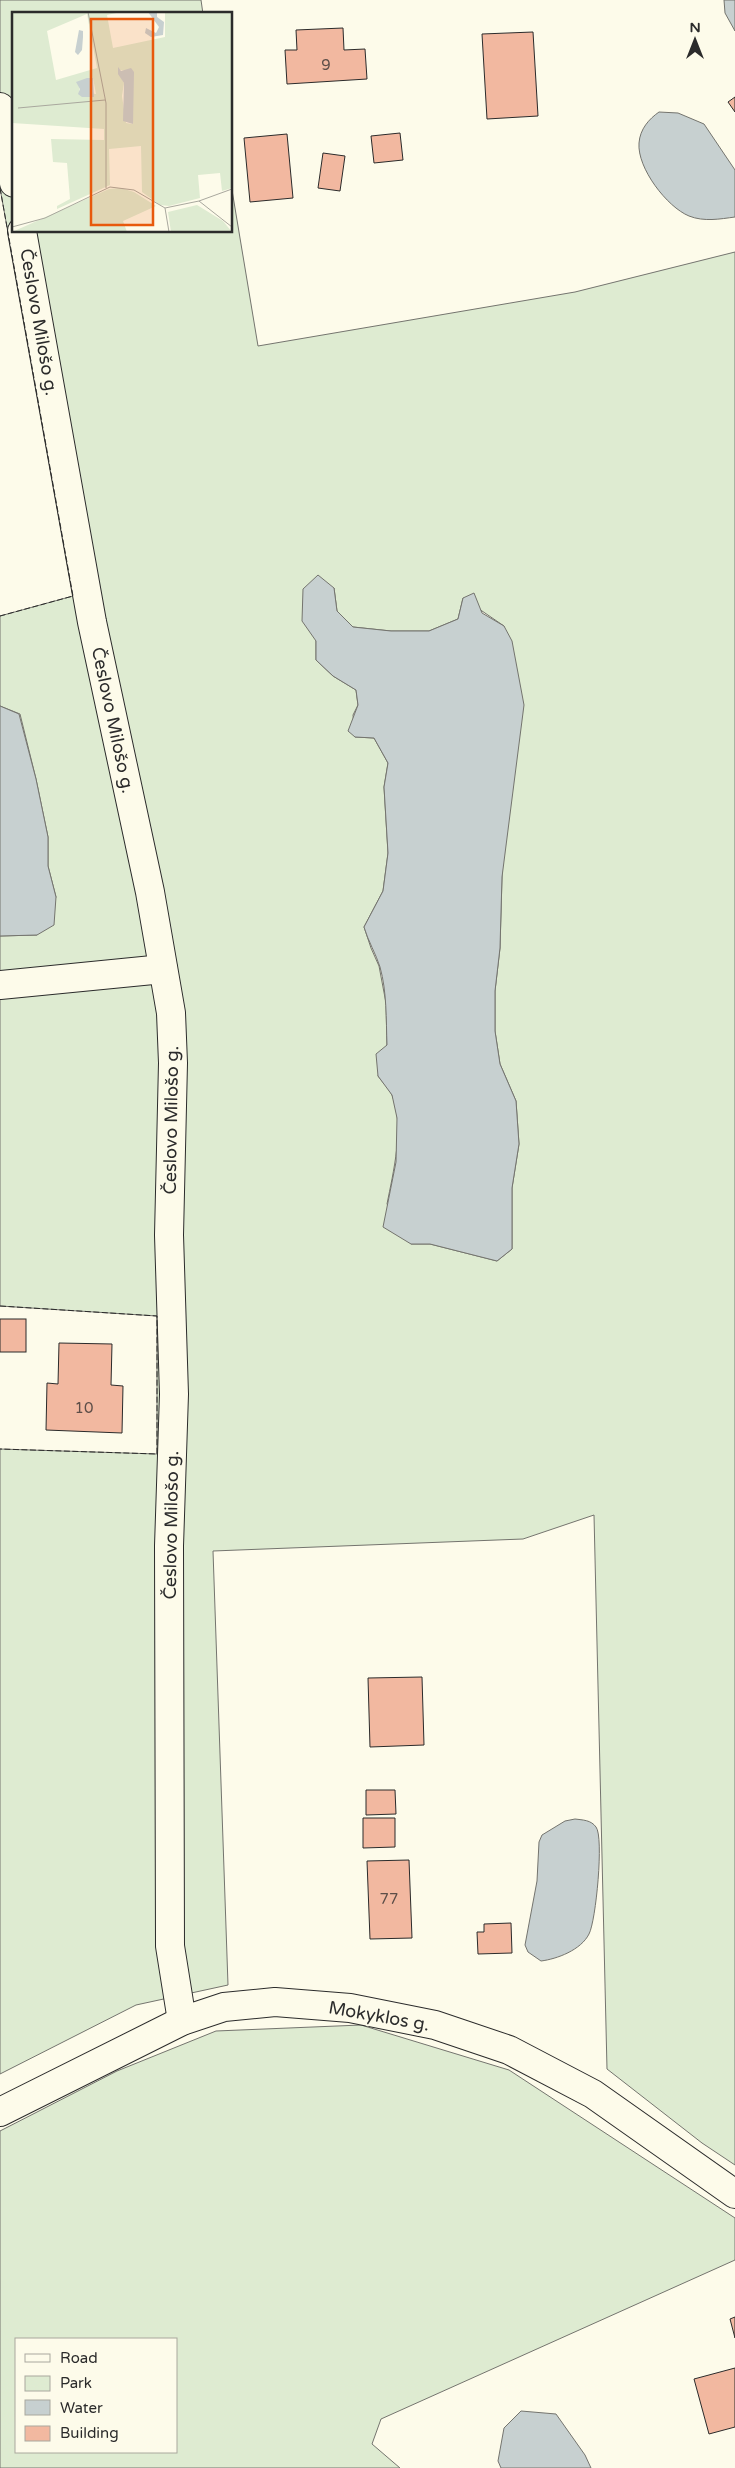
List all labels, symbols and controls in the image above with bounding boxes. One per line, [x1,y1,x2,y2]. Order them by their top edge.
inset map [12,12,232,232]
north arrow [670,15,720,65]
text: N [689,19,701,36]
house number: 9 [321,56,331,74]
street label: Česlovo Milošo g. [15,247,63,397]
street label: Česlovo Milošo g. [87,645,139,795]
street label: Česlovo Milošo g. [159,1045,183,1195]
house number: 10 [75,1399,93,1417]
street label: Česlovo Milošo g. [159,1450,183,1600]
house number: 77 [380,1890,398,1908]
street label: Mokyklos g. [327,1996,431,2036]
legend [15,2338,178,2453]
text: Road [60,2349,98,2367]
text: Park [60,2374,92,2392]
text: Water [60,2399,103,2417]
text: Building [60,2424,119,2442]

